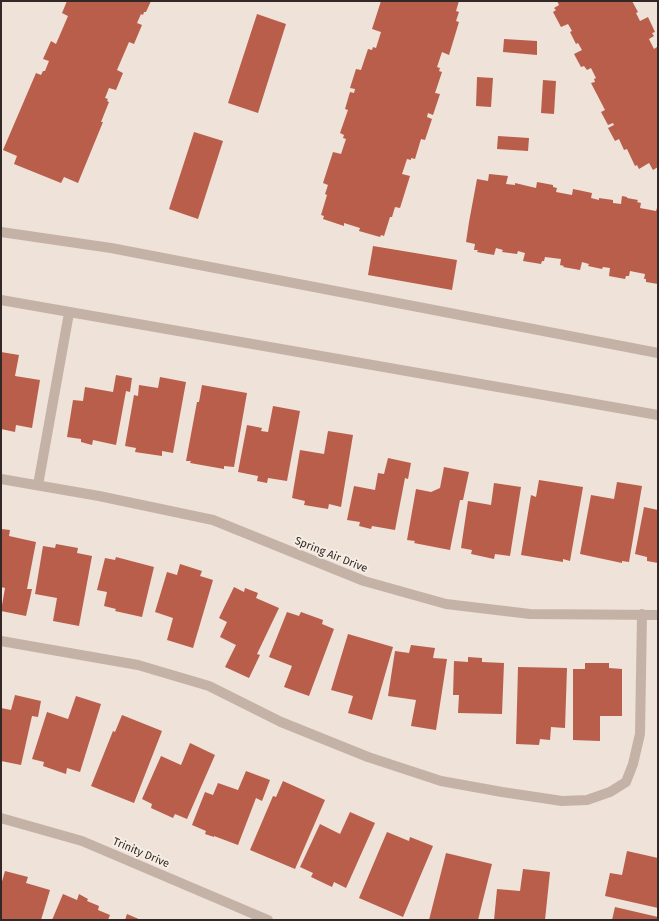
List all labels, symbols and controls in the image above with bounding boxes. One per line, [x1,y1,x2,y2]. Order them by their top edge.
street label: Spring Air Drive [293,534,369,576]
street label: Trinity Drive [111,835,171,871]

